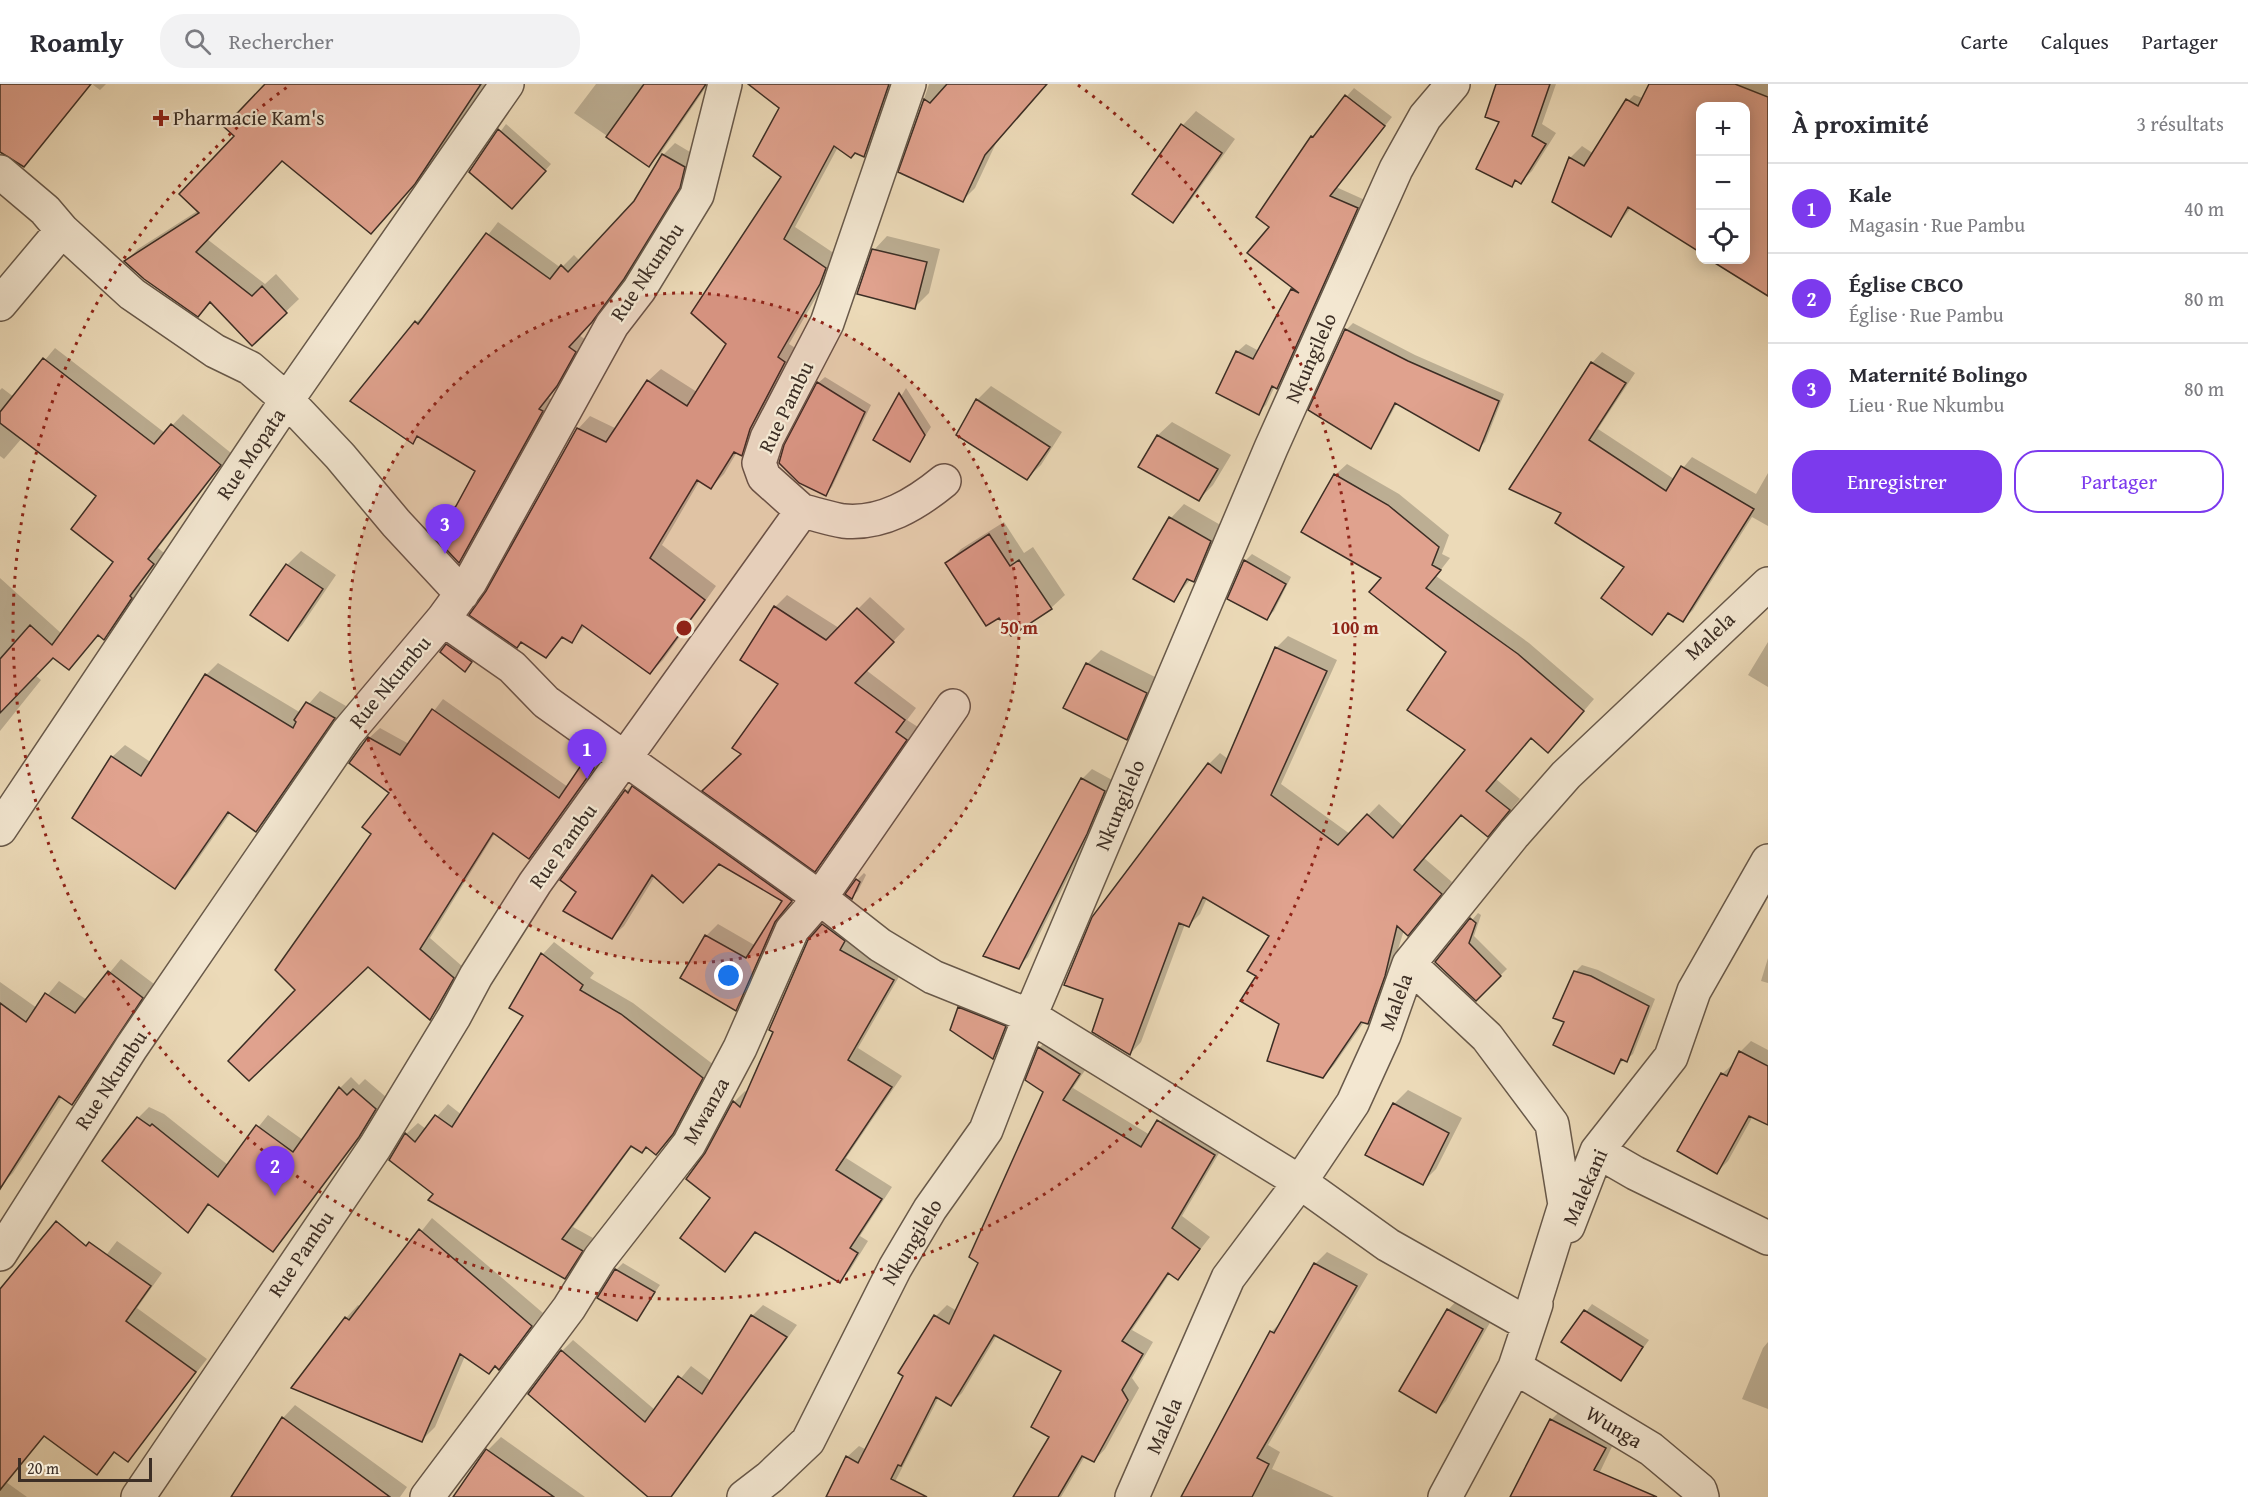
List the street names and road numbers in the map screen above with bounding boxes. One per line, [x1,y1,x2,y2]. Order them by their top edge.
street label: Rue Nkumbu [602,216,691,327]
street label: Nkungilelo [1277,308,1344,408]
street label: Rue Pambu [750,355,821,458]
street label: Rue Mopata [209,402,293,506]
street label: Malela [1678,604,1742,667]
street label: Rue Nkumbu [341,628,438,735]
street label: Nkungilelo [1086,754,1153,855]
street label: Rue Pambu [521,796,604,895]
street label: Malela [1371,969,1420,1035]
street label: Rue Nkumbu [67,1023,155,1136]
street label: Mwanza [674,1071,737,1150]
street label: Malekani [1554,1143,1615,1230]
street label: Nkungilelo [873,1193,950,1291]
street label: Rue Pambu [260,1204,341,1303]
street label: Malela [1137,1393,1190,1459]
street label: Wunga [1580,1397,1649,1456]

